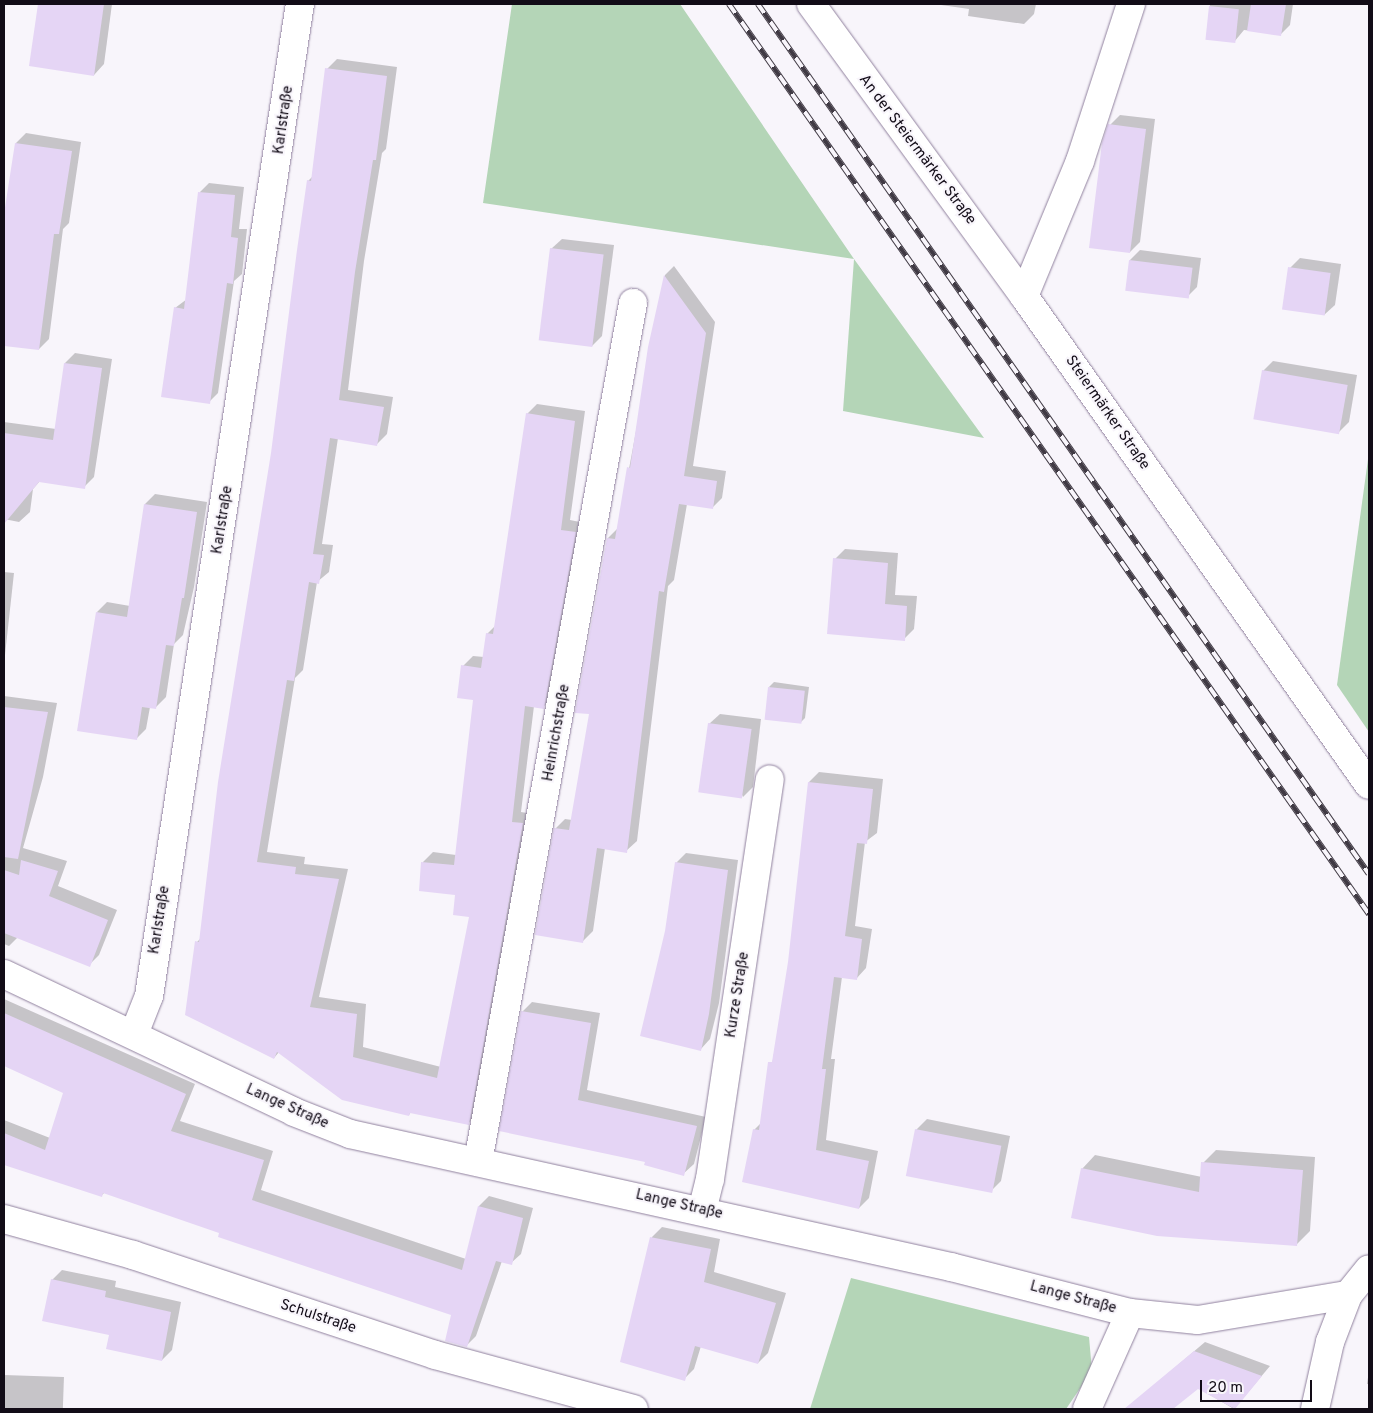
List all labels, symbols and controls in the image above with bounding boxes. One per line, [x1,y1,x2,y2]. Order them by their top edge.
street label: An der Steiermärker Straße [855,71,979,229]
street label: Karlstraße [270,84,298,156]
street label: Steiermärker Straße [1061,352,1153,474]
street label: Karlstraße [209,484,237,556]
street label: Heinrichstraße [540,683,574,783]
street label: Karlstraße [146,884,174,956]
street label: Kurze Straße [722,951,754,1039]
street label: Lange Straße [243,1081,331,1133]
street label: Lange Straße [634,1186,724,1224]
street label: Lange Straße [1028,1278,1118,1318]
street label: Schulstraße [278,1296,358,1338]
scale bar [1203,1370,1316,1402]
text: 20 m [1208,1379,1243,1398]

